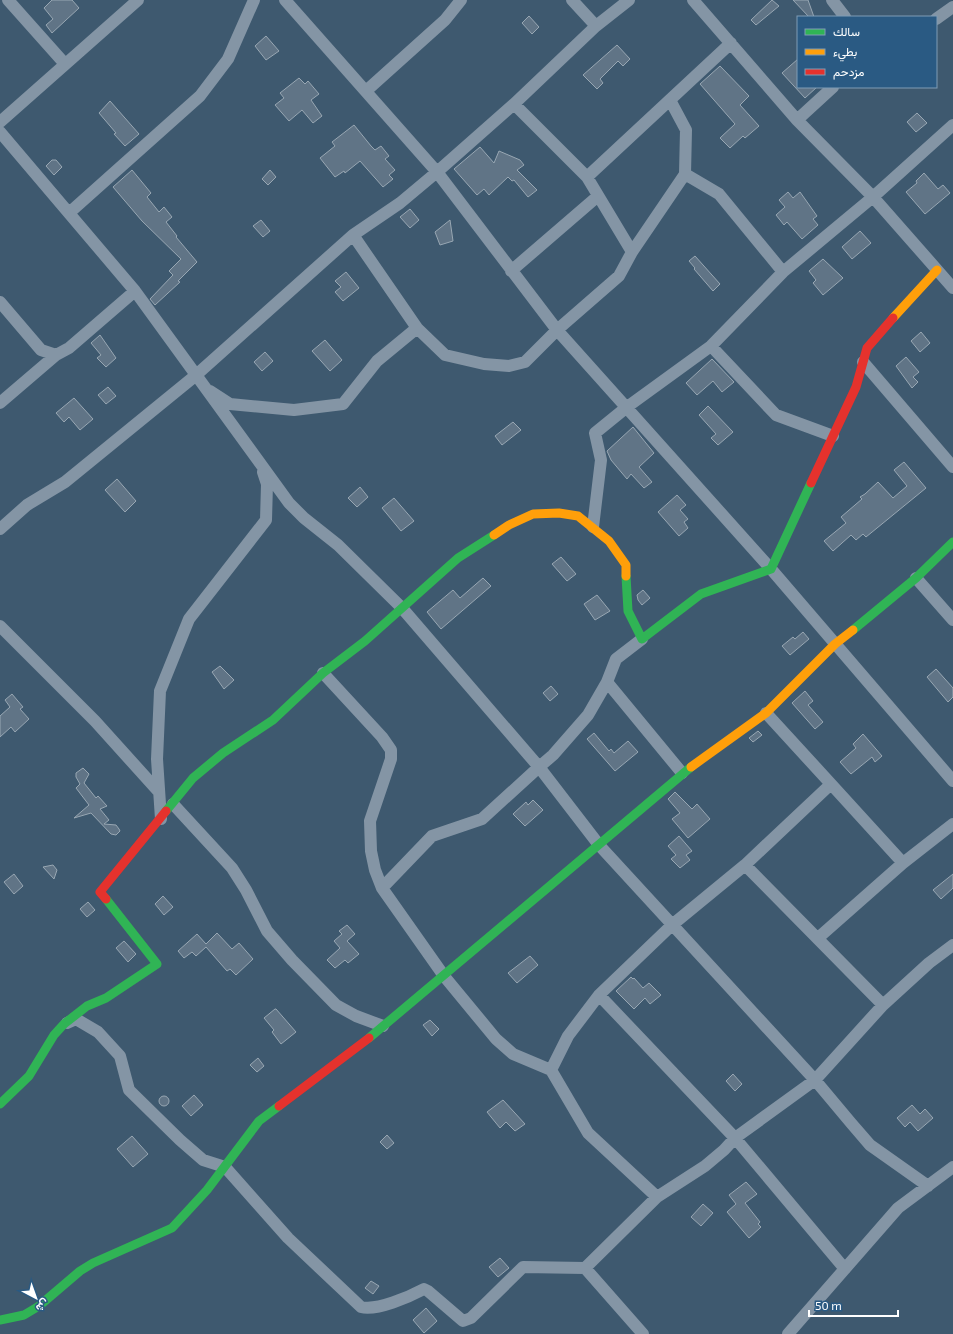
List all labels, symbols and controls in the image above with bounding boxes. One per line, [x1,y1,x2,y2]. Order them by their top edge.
legend [797,16,937,88]
text: سالك [833,24,860,38]
text: بطيء [833,44,857,62]
text: مزدحم [833,64,864,80]
north arrow [16,1278,56,1318]
scale bar [809,1292,898,1318]
text: ش [33,1296,52,1315]
text: 50 m [815,1298,842,1312]

